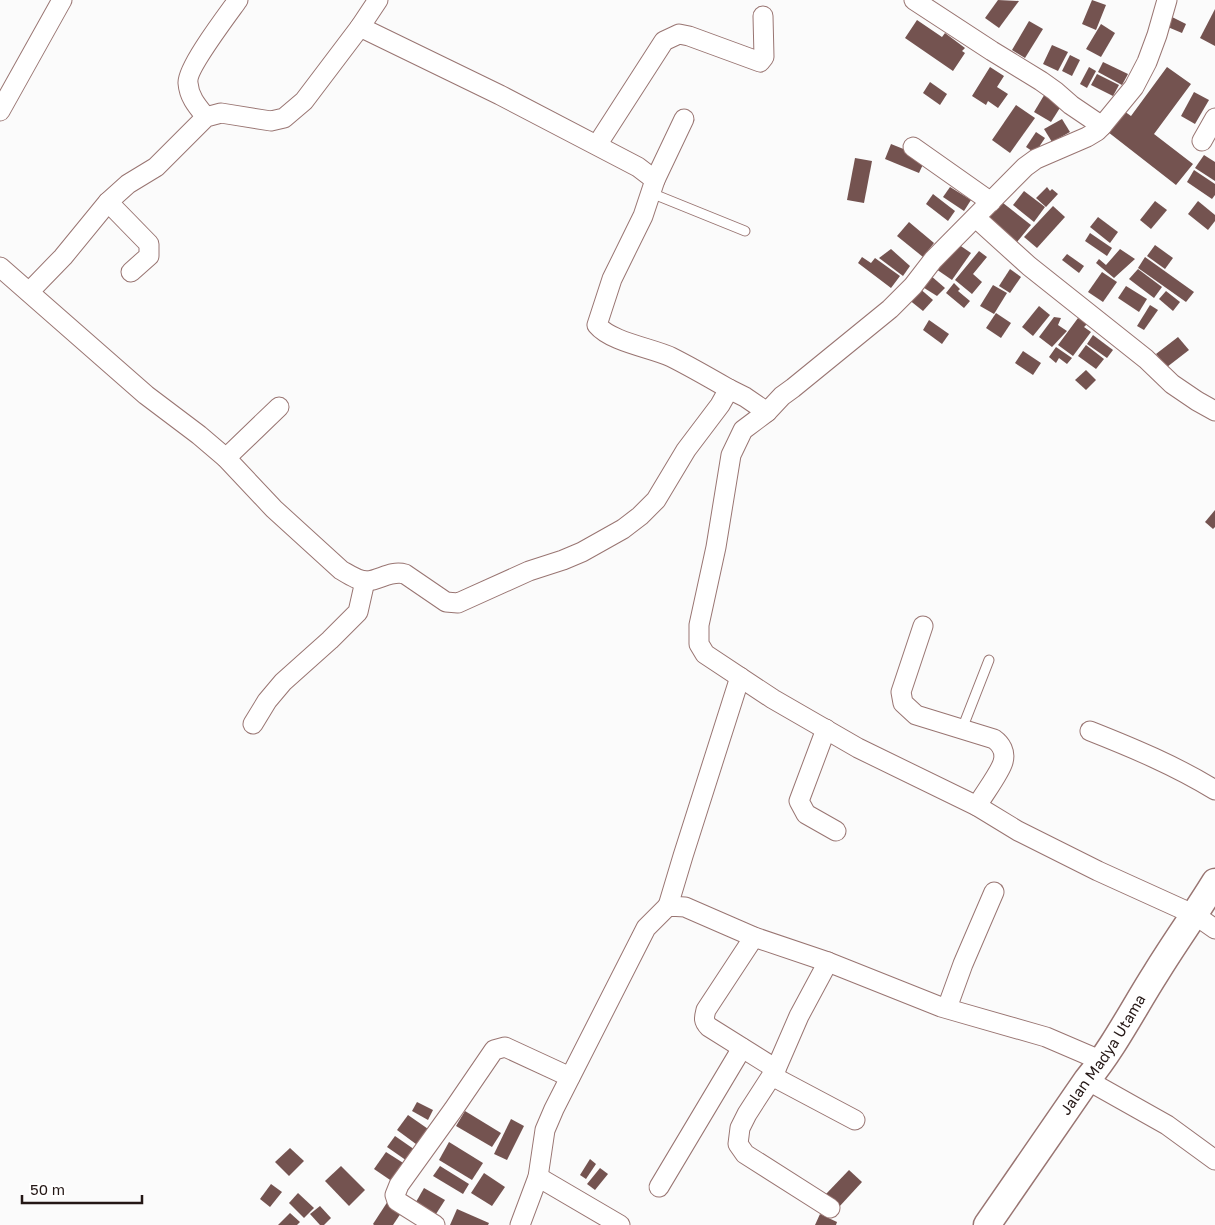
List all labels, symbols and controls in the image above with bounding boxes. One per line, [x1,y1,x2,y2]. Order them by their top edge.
street label: Jalan Madya Utama [1056,991,1149,1118]
scale bar [22,1172,142,1204]
text: 50 m [30,1180,65,1198]

